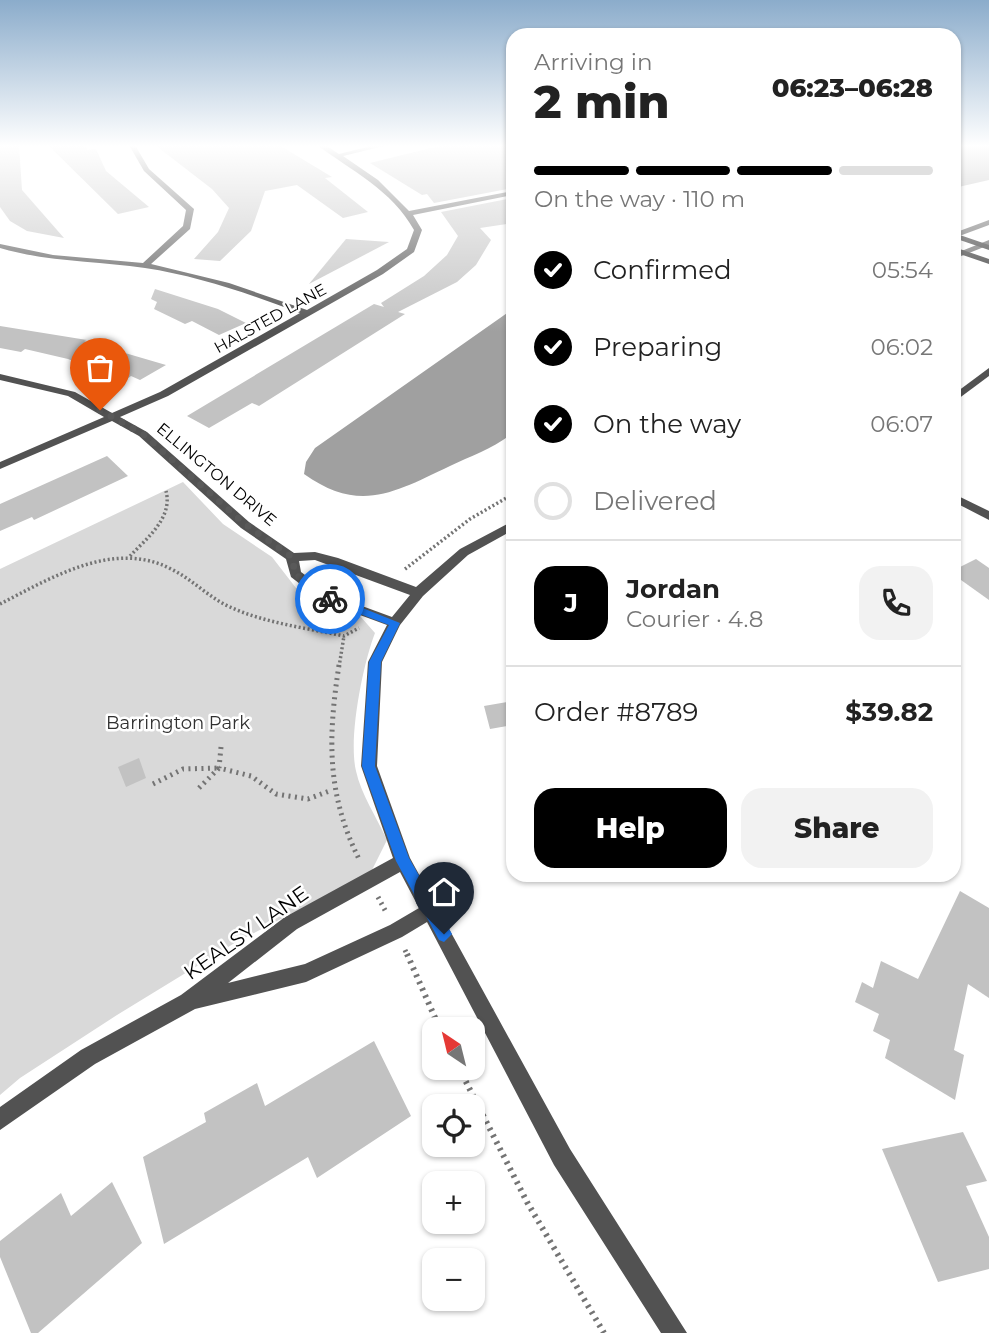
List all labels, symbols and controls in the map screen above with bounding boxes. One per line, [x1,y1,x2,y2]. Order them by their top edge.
text: Arriving in [534,48,653,76]
text: 06:23–06:28 [772,72,933,104]
text: 2 min [534,73,669,130]
text: On the way · 110 m [534,185,745,213]
icon: check [534,251,572,289]
text: Confirmed [593,254,732,286]
text: 05:54 [872,256,933,284]
street label: HALSTED LANE [211,280,330,357]
icon: check [534,328,572,366]
text: Preparing [593,331,722,363]
text: 06:02 [871,333,933,361]
pin [70,338,130,410]
icon: bag [81,349,119,387]
icon: check [534,405,572,443]
text: On the way [593,408,741,440]
text: 06:07 [870,410,933,438]
street label: ELLINGTON DRIVE [153,419,280,530]
text: Delivered [593,485,717,517]
courier [295,564,365,634]
button: phone [859,566,933,640]
text: Jordan [626,573,720,605]
icon: bike [311,580,349,618]
text: J [564,587,578,619]
text: Courier · 4.8 [626,605,763,633]
text: Order #8789 [534,696,698,728]
text: $39.82 [845,696,933,728]
park label: Barrington Park [106,712,250,734]
button: Help [534,788,727,868]
button: Share [741,788,933,868]
pin [414,862,474,934]
icon: home [425,873,463,911]
street label: KEALSY LANE [179,880,313,985]
north arrow [422,1017,485,1080]
map controls [422,1017,485,1311]
button: locate [422,1094,485,1157]
button: + [422,1171,485,1234]
button: − [422,1248,485,1311]

